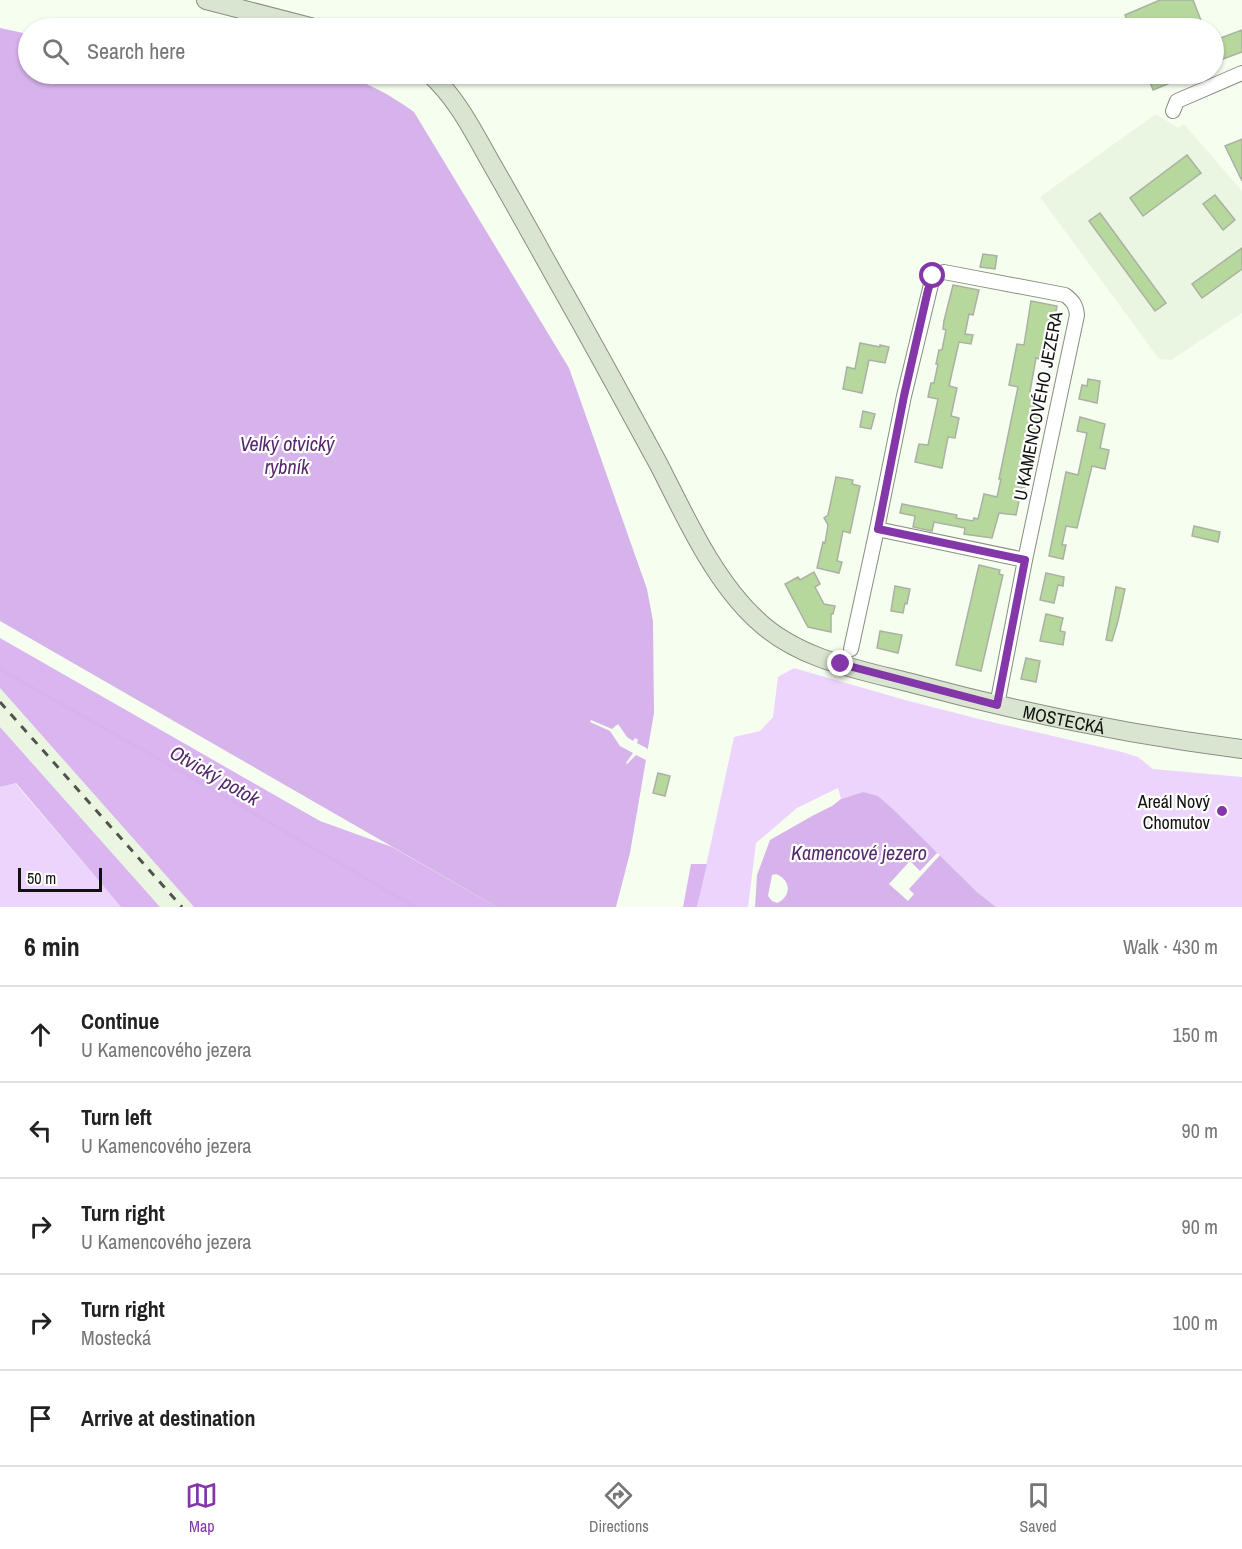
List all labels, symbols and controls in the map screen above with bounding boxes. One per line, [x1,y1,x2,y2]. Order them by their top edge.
search box [18,18,1224,84]
icon: search [39,35,72,68]
text: Search here [87,36,185,66]
route start [919,262,945,288]
street label: U KAMENCOVÉHO JEZERA [1007,309,1069,503]
water label: Velký otvický rybník [240,430,335,480]
route end [827,650,853,676]
street label: MOSTECKÁ [1021,699,1107,740]
water label: Otvický potok [165,738,265,812]
place label: Areál Nový Chomutov [1137,789,1211,835]
marker: Areál Nový Chomutov [1215,804,1229,818]
water label: Kamencové jezero [791,839,927,866]
scale bar [18,865,102,893]
text: 50 m [27,867,56,889]
text: 6 min [24,929,80,964]
text: Walk · 430 m [1123,933,1218,960]
text: Continue [81,1006,159,1036]
icon: ahead [24,1018,57,1051]
text: 150 m [1172,1021,1218,1048]
text: U Kamencového jezera [81,1036,251,1063]
text: Turn left [81,1102,152,1132]
icon: left [24,1114,57,1147]
text: 90 m [1182,1117,1218,1144]
text: U Kamencového jezera [81,1132,251,1159]
text: Turn right [81,1198,165,1228]
icon: right [24,1210,57,1243]
text: 90 m [1182,1213,1218,1240]
text: U Kamencového jezera [81,1228,251,1255]
text: Turn right [81,1294,165,1324]
icon: right [24,1306,57,1339]
text: 100 m [1172,1309,1218,1336]
text: Mostecká [81,1324,151,1351]
icon: arrive [24,1402,57,1435]
text: Arrive at destination [81,1403,255,1433]
tab: Map [185,1479,218,1537]
tab: Directions [589,1479,649,1537]
tab: Saved [1019,1479,1057,1537]

